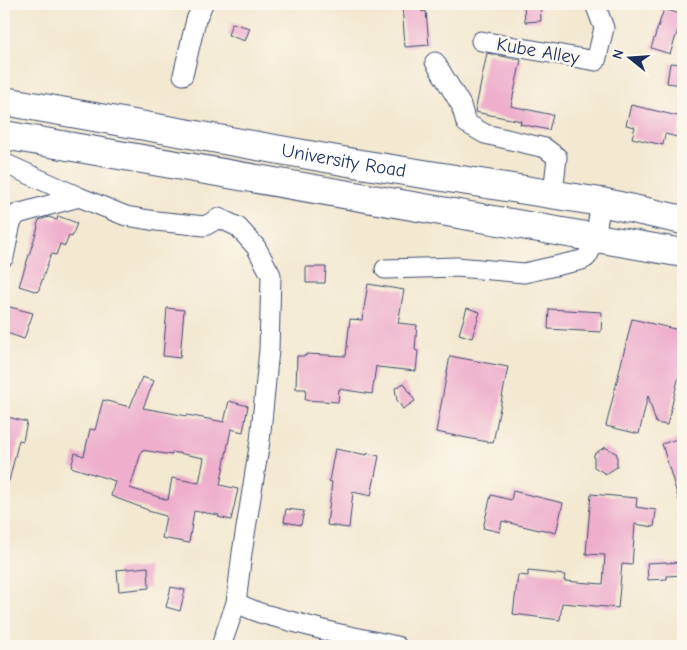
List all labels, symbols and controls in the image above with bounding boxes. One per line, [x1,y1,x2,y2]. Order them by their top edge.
north arrow [604,32,654,82]
street label: Kube Alley [495,33,582,69]
text: N [609,47,628,61]
street label: University Road [280,139,408,182]

